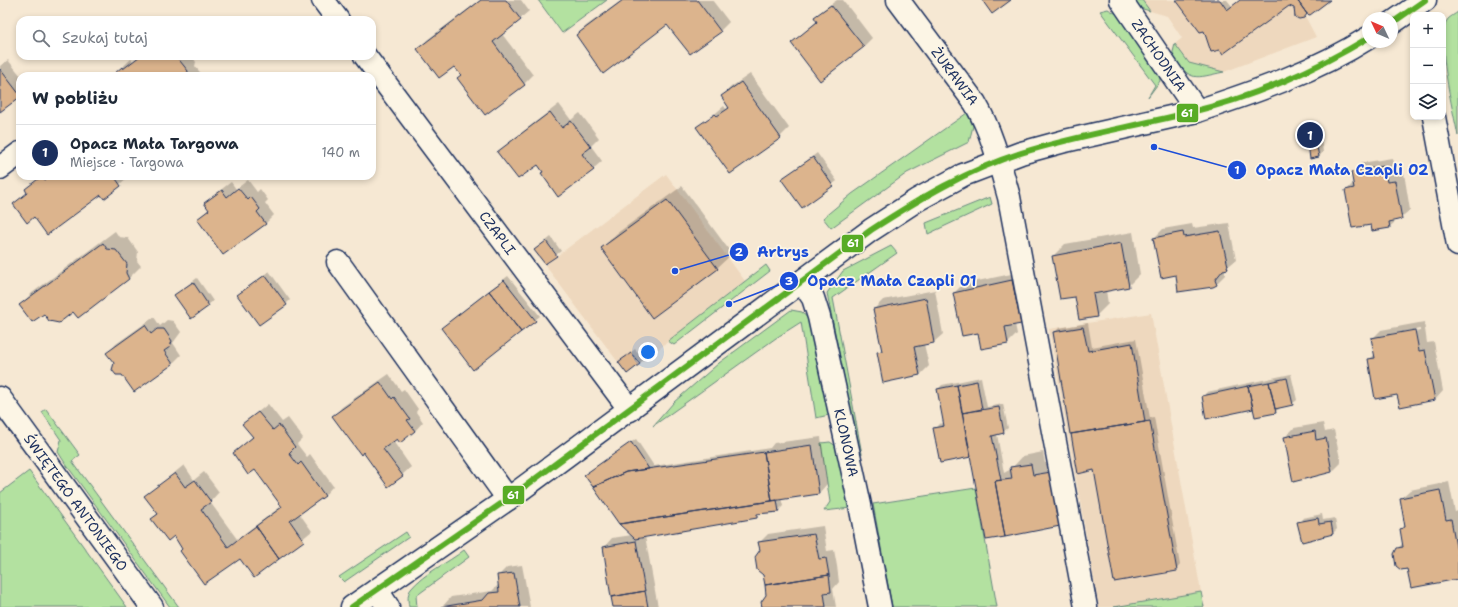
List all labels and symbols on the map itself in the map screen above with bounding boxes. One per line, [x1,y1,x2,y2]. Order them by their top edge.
north arrow [1362,12,1398,48]
street label: ZACHODNIA [1128,16,1190,95]
street label: ŻURAWIA [927,43,982,109]
line badge: 61 [1176,103,1199,123]
text: 61 [1181,106,1193,121]
pin: 1 [1297,120,1323,150]
callout: Opacz Mała Czapli 02 [1227,156,1436,183]
text: Opacz Mała Czapli 02 [1256,160,1429,180]
text: 1 [1234,162,1240,178]
street label: CZAPLI [475,207,520,259]
line badge: 61 [841,234,864,253]
text: 61 [847,236,859,251]
callout: Artrys [729,239,817,266]
text: Artrys [757,242,809,262]
text: 2 [735,244,744,260]
callout: Opacz Mała Czapli 01 [779,268,984,295]
text: Opacz Mała Czapli 01 [807,271,977,291]
text: 3 [785,273,793,289]
your location [638,342,658,362]
street label: KLONOWA [830,407,863,479]
street label: ŚWIĘTEGO ANTONIEGO [20,430,132,574]
line badge: 61 [502,485,525,505]
text: 61 [507,488,519,503]

